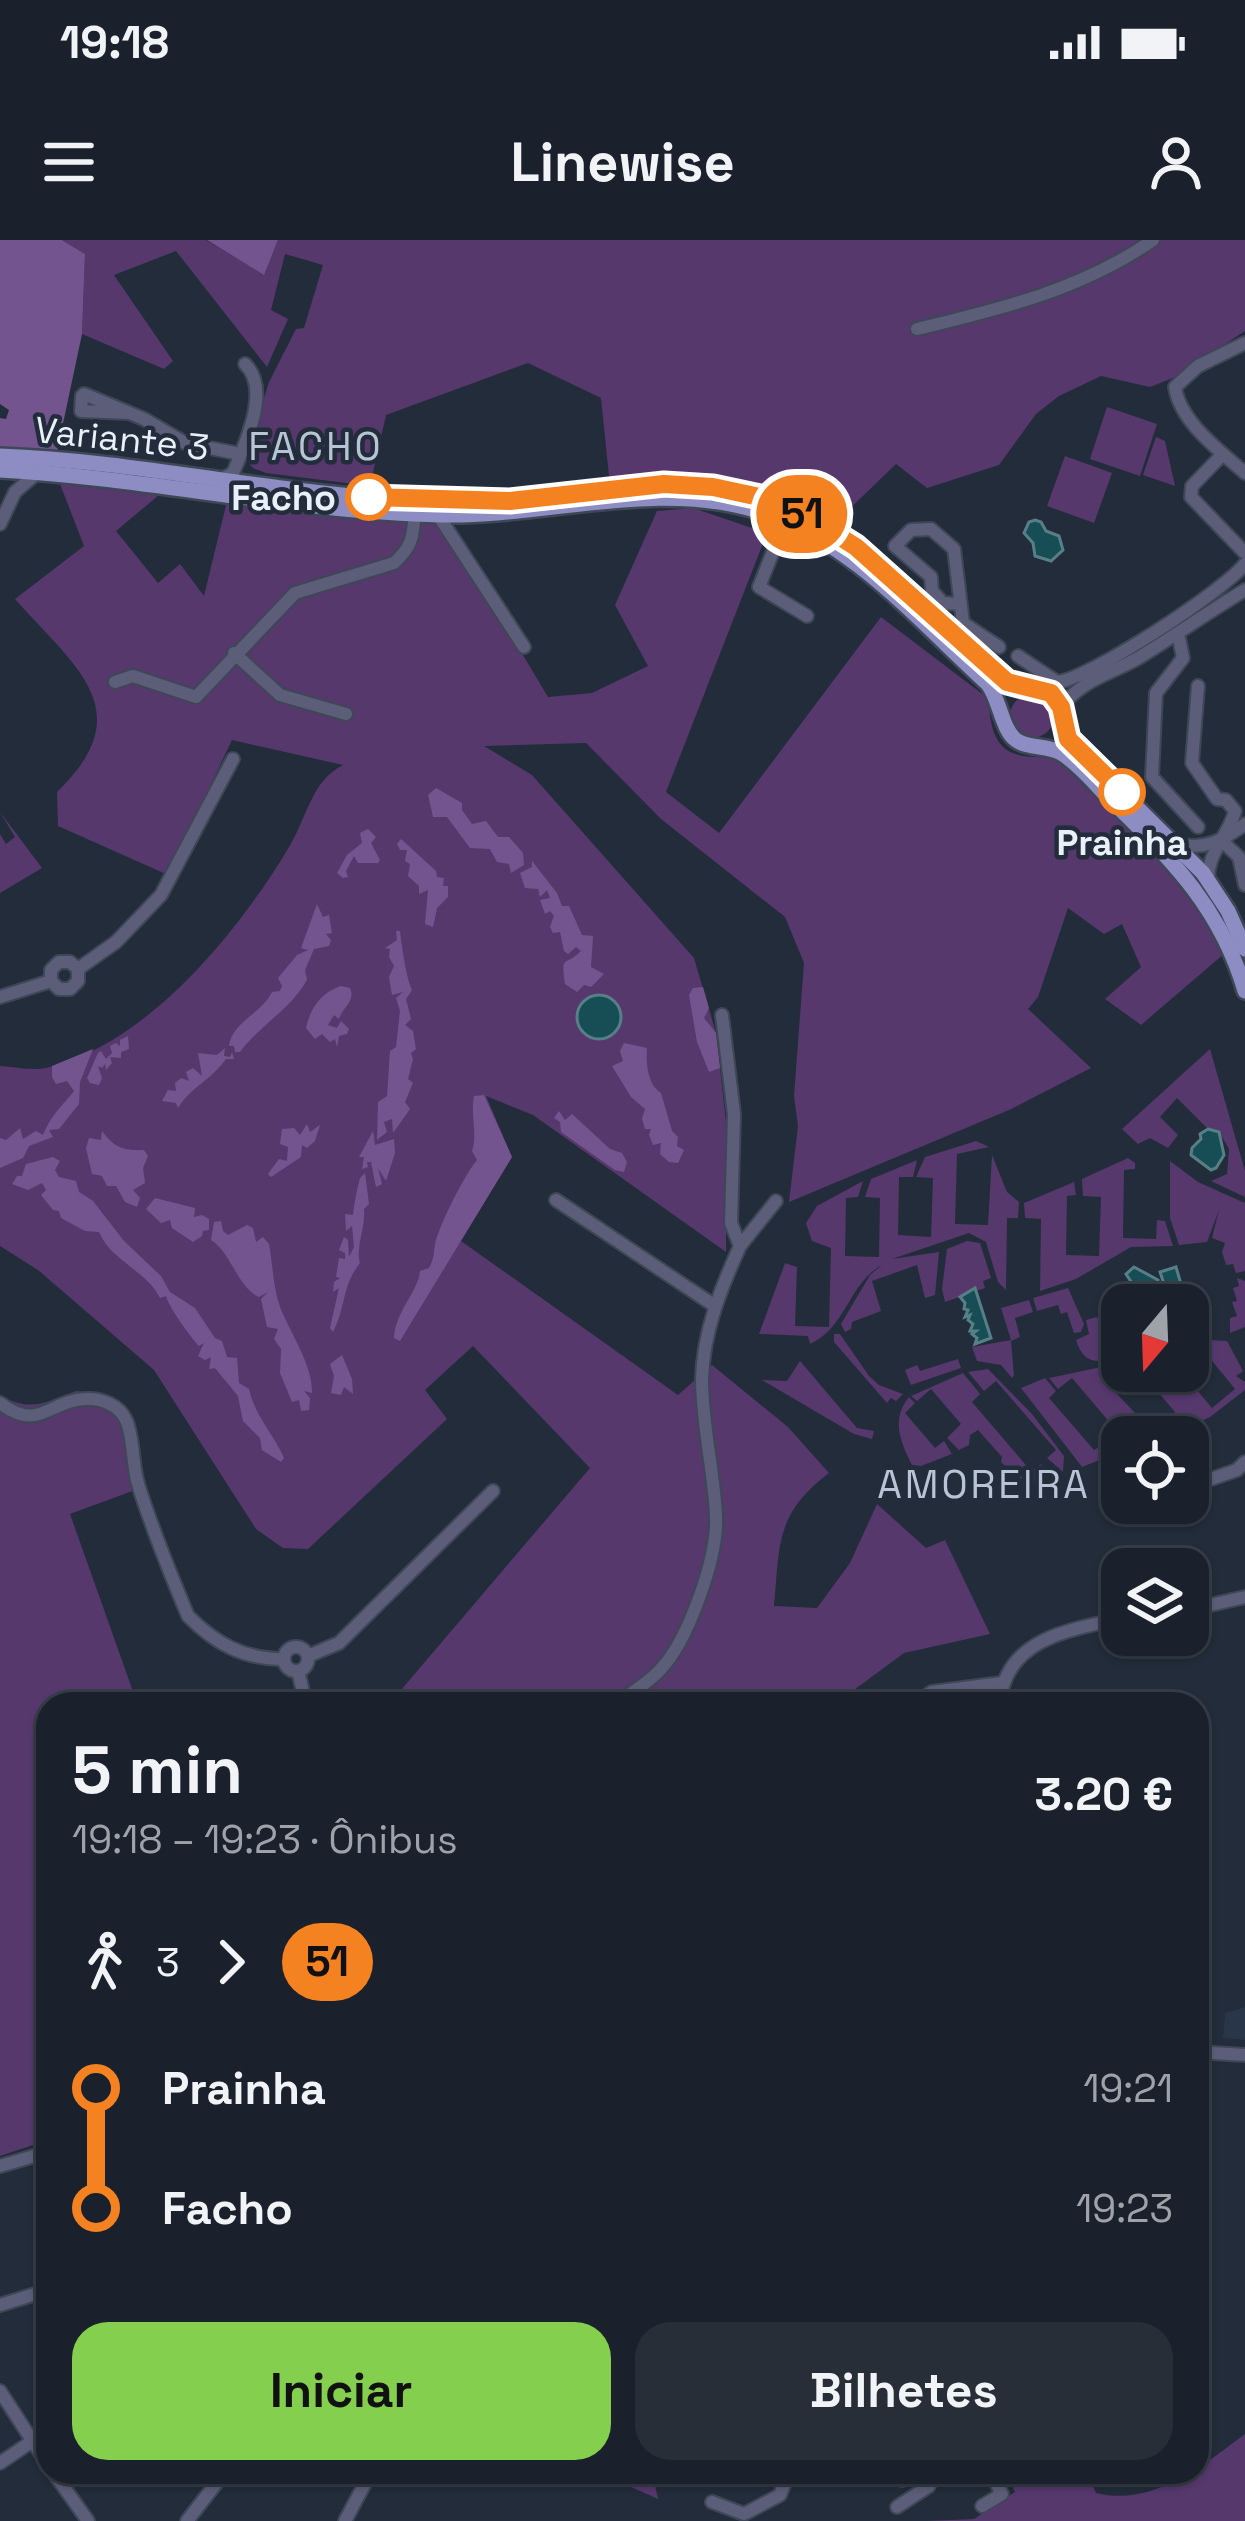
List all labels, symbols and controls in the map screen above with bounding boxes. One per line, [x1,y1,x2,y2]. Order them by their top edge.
text: 19:18 [60,14,169,71]
text: Linewise [510,128,735,197]
icon: menu [36,129,102,195]
icon: person [1143,129,1209,195]
street label: Variante 3 [33,407,211,471]
district label: FACHO [248,422,384,471]
place label: Facho [231,475,336,521]
marker: Facho [347,475,391,519]
line badge: 51 [748,475,856,553]
text: 51 [780,487,824,540]
marker: Prainha [1100,770,1144,814]
place label: Prainha [1056,820,1188,866]
north arrow [1101,1284,1209,1392]
map controls [1101,1284,1209,1656]
button: locate [1101,1416,1209,1524]
district label: AMOREIRA [877,1460,1091,1509]
button: layers [1101,1548,1209,1656]
text: 5 min [72,1728,243,1812]
text: 3.20 € [1034,1766,1173,1823]
text: 19:18 – 19:23 · Ônibus [72,1815,458,1864]
icon: walk [72,1929,138,1995]
icon: forward [198,1929,264,1995]
text: 51 [306,1935,349,1988]
text: 3 [156,1938,180,1987]
text: Prainha [162,2060,326,2117]
text: 19:21 [1083,2064,1173,2113]
text: Facho [162,2180,293,2237]
text: 19:23 [1076,2184,1173,2233]
button: Iniciar [72,2322,611,2460]
button: Bilhetes [635,2322,1173,2460]

